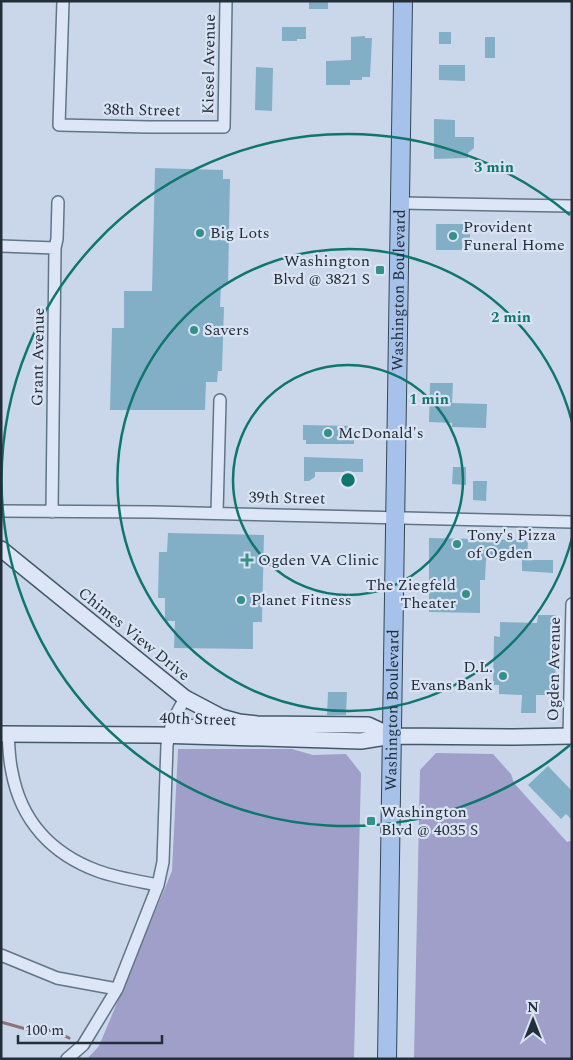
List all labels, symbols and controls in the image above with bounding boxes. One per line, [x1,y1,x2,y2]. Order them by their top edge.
street label: Kiesel Avenue [196,14,222,114]
street label: 38th Street [103,97,181,123]
text: 3 min [474,156,514,179]
street label: Washington Boulevard [385,209,412,371]
place label: Provident Funeral Home [463,215,565,257]
place label: Big Lots [210,221,270,245]
marker: Big Lots [194,227,206,239]
marker: Provident Funeral Home [447,230,459,242]
place label: Washington Blvd @ 3821 S [273,249,370,291]
marker: Washington Blvd @ 3821 S [374,264,386,276]
text: 2 min [491,306,531,329]
street label: Grant Avenue [25,308,51,406]
place label: Savers [204,318,249,342]
marker: Savers [188,324,200,336]
text: 1 min [409,388,449,411]
place label: McDonald's [338,421,424,445]
marker: McDonald's [322,427,334,439]
centre of rings [339,471,357,489]
street label: 39th Street [248,485,326,511]
place label: Tony's Pizza of Ogden [467,523,556,565]
marker: Tony's Pizza of Ogden [451,538,463,550]
place label: Ogden VA Clinic [258,548,379,572]
marker: Ogden VA Clinic [240,553,254,567]
place label: The Ziegfeld Theater [366,573,456,615]
street label: Chimes View Drive [73,581,195,687]
place label: Planet Fitness [251,588,352,612]
marker: The Ziegfeld Theater [460,588,472,600]
marker: Planet Fitness [235,594,247,606]
street label: Ogden Avenue [541,617,567,721]
street label: Washington Boulevard [379,629,405,791]
place label: D.L. Evans Bank [410,655,493,697]
marker: D.L. Evans Bank [497,670,509,682]
street label: 40th Street [159,706,237,732]
place label: Washington Blvd @ 4035 S [381,800,478,842]
marker: Washington Blvd @ 4035 S [365,815,377,827]
north arrow [508,995,558,1045]
text: N [527,997,539,1018]
scale bar [18,1012,161,1044]
text: 100 m [25,1019,64,1042]

